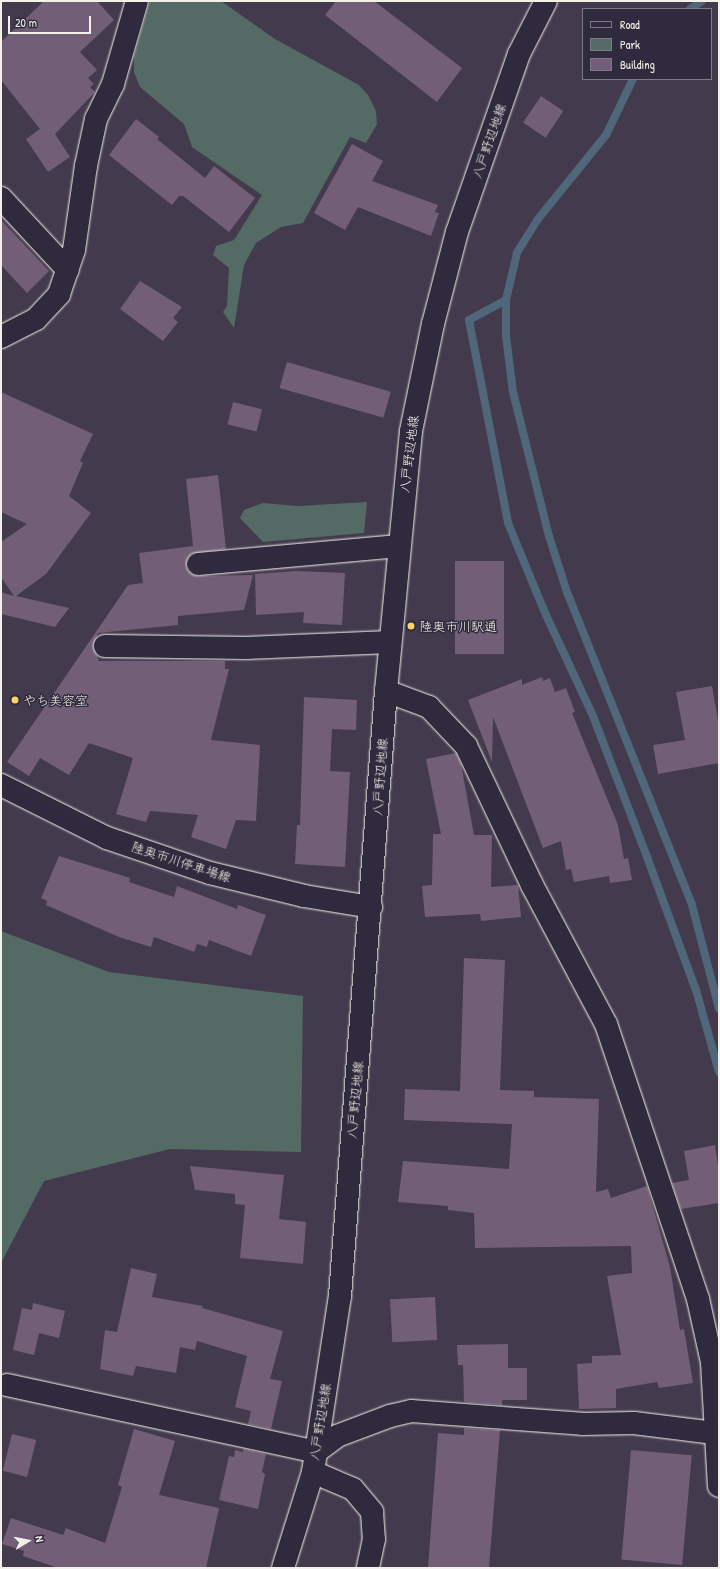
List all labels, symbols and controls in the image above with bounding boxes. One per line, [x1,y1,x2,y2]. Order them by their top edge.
scale bar [10,8,93,34]
legend [582,8,712,80]
text: 20 m [15,14,37,31]
text: Road [620,16,640,33]
text: Park [620,36,640,53]
text: Building [620,56,655,73]
street label: 八戸野辺地線 [469,102,509,180]
street label: 八戸野辺地線 [397,414,421,494]
place label: 陸奥市川駅通 [419,618,497,634]
marker: 陸奥市川駅通 [406,621,416,631]
place label: やち美容室 [23,692,88,708]
marker: やち美容室 [10,695,20,705]
street label: 八戸野辺地線 [369,738,391,816]
street label: 陸奥市川停車場線 [129,839,233,885]
street label: 八戸野辺地線 [344,1060,366,1140]
street label: 八戸野辺地線 [306,1382,334,1462]
north arrow [8,1521,48,1561]
text: N [32,1535,47,1543]

